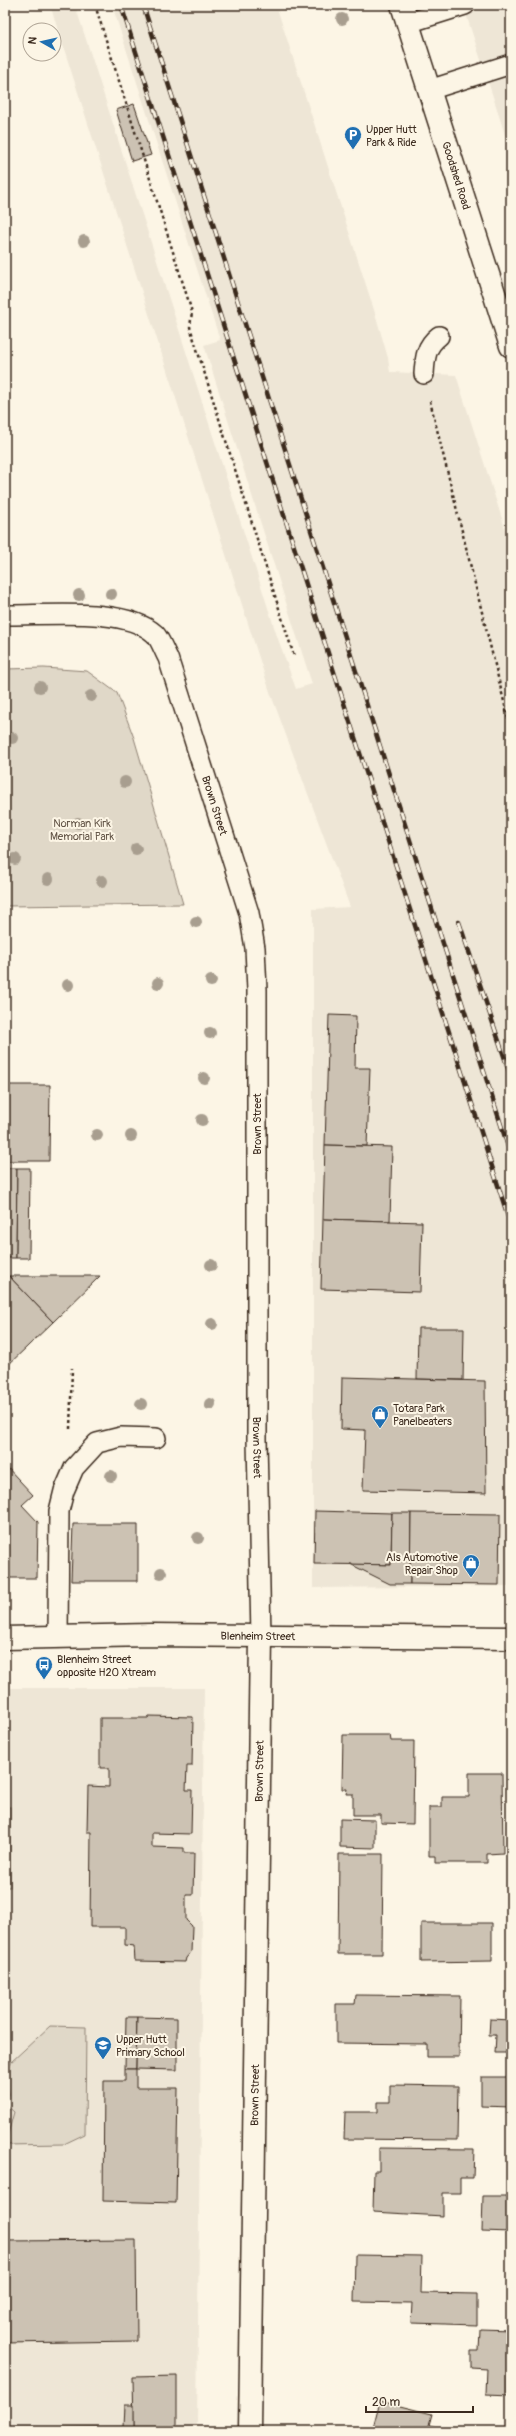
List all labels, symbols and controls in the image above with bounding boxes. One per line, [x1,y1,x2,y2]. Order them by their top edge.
north arrow [22,22,62,62]
text: N [26,36,40,45]
place label: Upper Hutt Park & Ride [366,123,417,149]
parking icon: Upper Hutt Park & Ride [343,125,363,150]
street label: Goodshed Road [440,140,473,211]
street label: Brown Street [199,774,231,837]
park label: Norman Kirk Memorial Park [50,817,114,843]
street label: Brown Street [251,1093,264,1155]
place label: Totara Park Panelbeaters [393,1402,452,1428]
shop icon: Totara Park Panelbeaters [370,1404,390,1429]
street label: Brown Street [251,1417,264,1479]
place label: Als Automotive Repair Shop [386,1551,459,1577]
shop icon: Als Automotive Repair Shop [461,1553,481,1578]
street label: Blenheim Street [221,1629,296,1643]
place label: Blenheim Street opposite H20 Xtream [57,1653,156,1679]
bus stop icon: Blenheim Street opposite H20 Xtream [34,1655,54,1680]
street label: Brown Street [252,1740,266,1802]
place label: Upper Hutt Primary School [116,2033,185,2059]
school or university icon: Upper Hutt Primary School [93,2035,113,2060]
street label: Brown Street [248,2064,262,2126]
scale bar [366,2388,473,2414]
text: 20 m [372,2395,401,2410]

